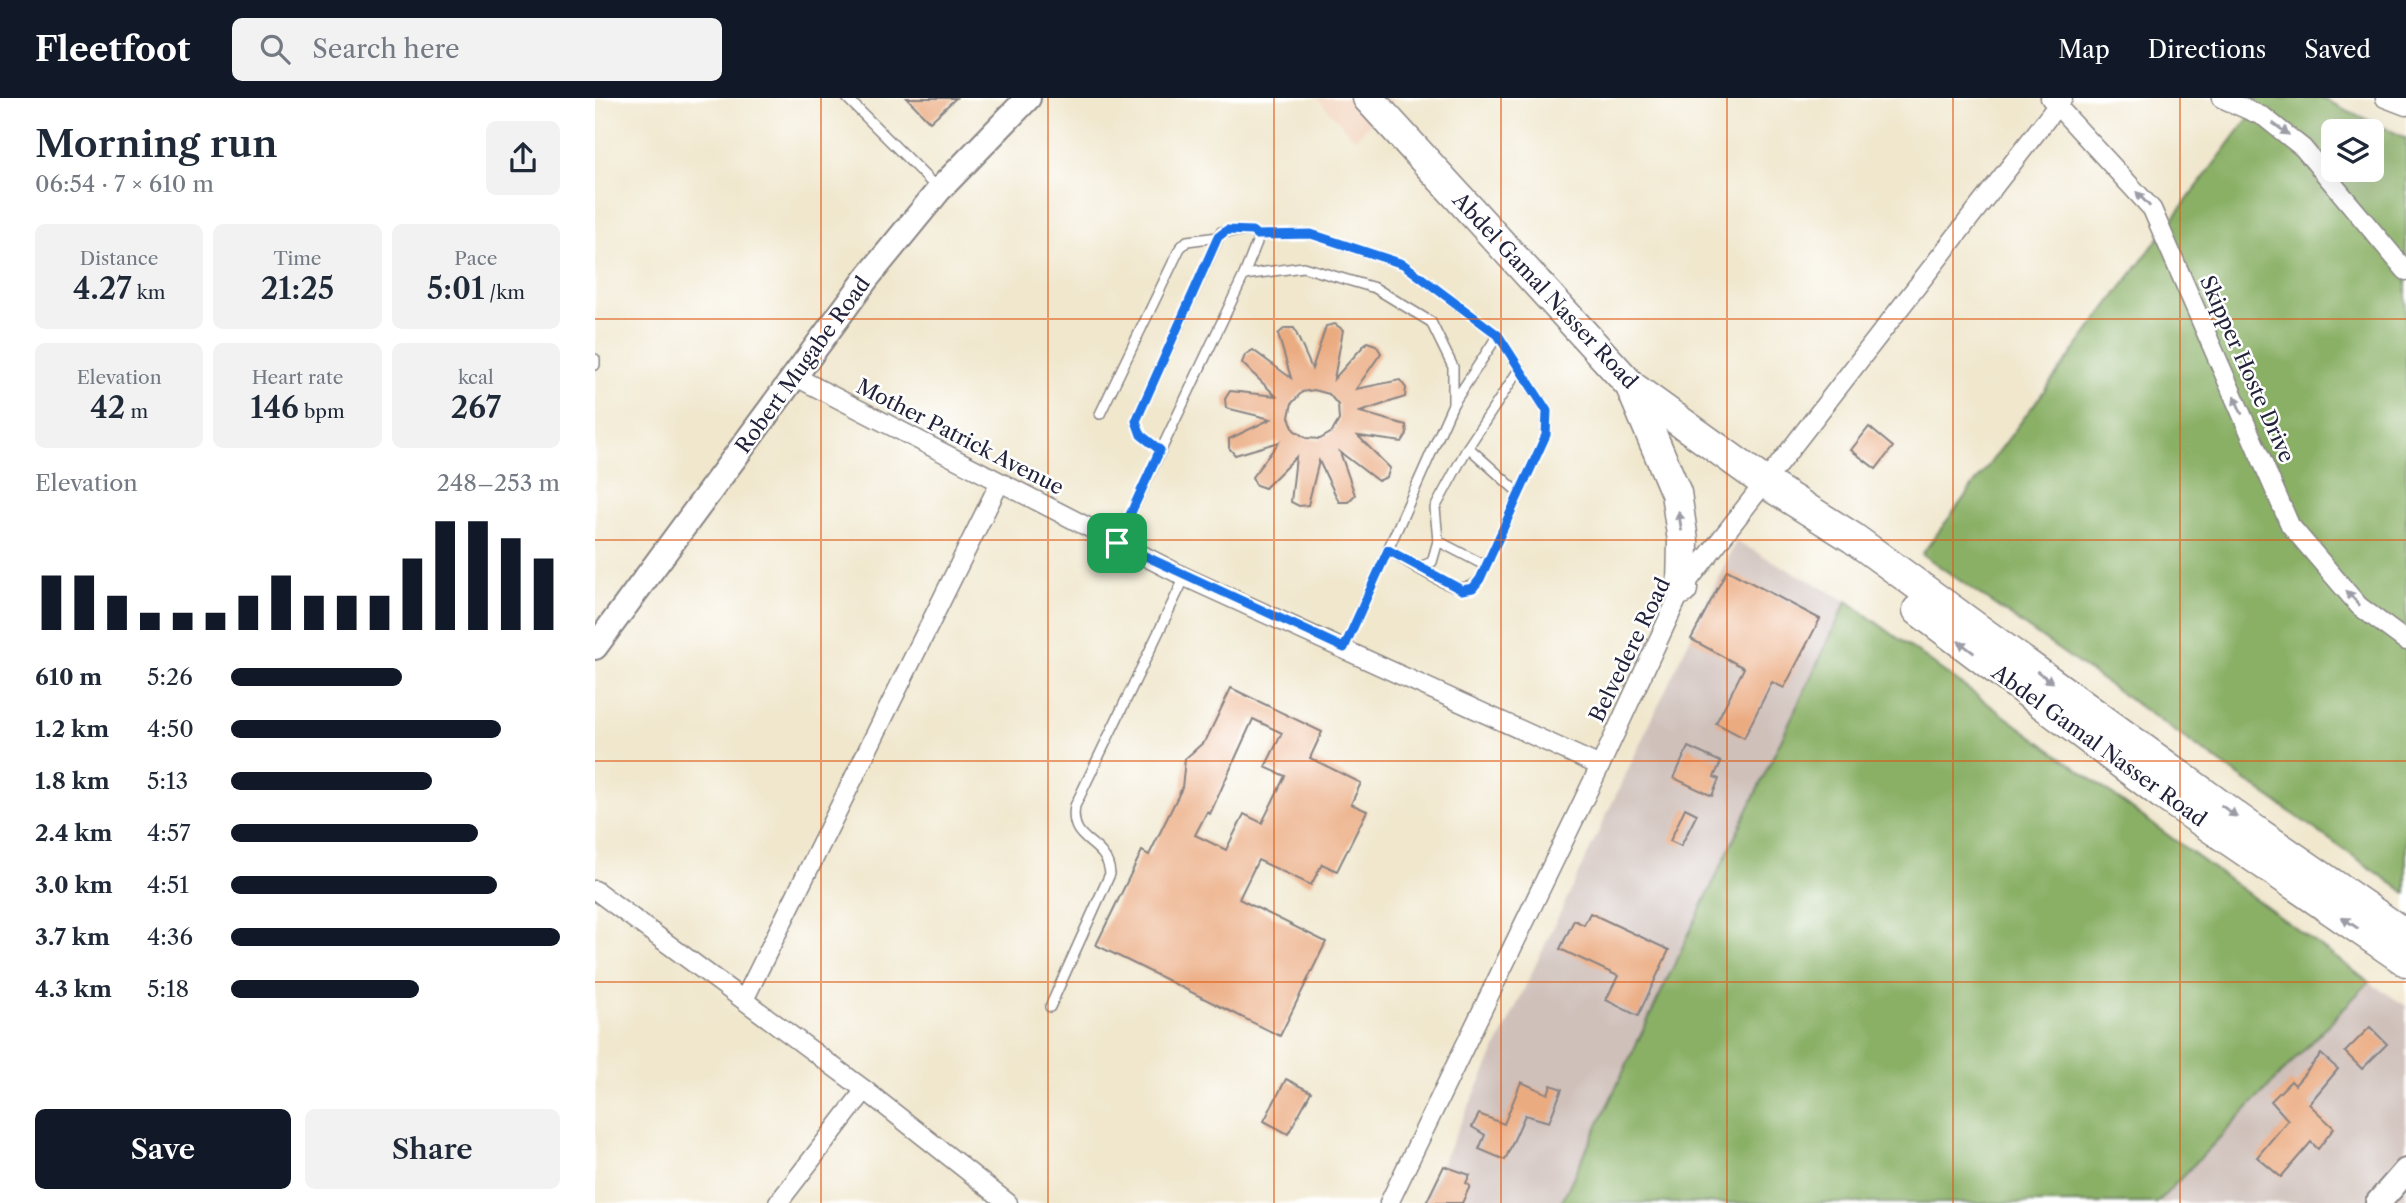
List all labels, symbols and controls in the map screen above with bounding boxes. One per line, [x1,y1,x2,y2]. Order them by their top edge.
search box [232,18,722,81]
text: Fleetfoot [35,29,190,70]
icon: search [256,30,294,68]
text: Search here [312,33,460,65]
text: Map [2058,35,2110,64]
text: Directions [2148,35,2266,64]
text: Saved [2304,35,2371,64]
map controls [2321,119,2384,182]
button: layers [2321,119,2384,182]
text: Morning run [35,120,278,167]
button: share [486,121,560,195]
one-way arrow [2272,122,2290,136]
text: 06:54 · 7 × 610 m [35,170,214,198]
street label: Abdel Gamal Nasser Road [1447,187,1643,394]
one-way arrow [2135,191,2151,208]
text: Distance [80,247,158,270]
text: Time [273,247,322,270]
text: Pace [454,247,497,270]
text: 4.27 [73,270,132,307]
text: 21:25 [261,270,334,307]
text: 5:01 [427,270,484,307]
street label: Robert Mugabe Road [730,271,875,458]
street label: Skipper Hoste Drive [2195,272,2300,466]
text: km [132,281,165,304]
text: /km [484,281,525,304]
text: Elevation [77,366,162,389]
text: Heart rate [252,366,343,389]
text: kcal [458,366,494,389]
street label: Mother Patrick Avenue [852,373,1068,500]
text: 42 [90,389,125,426]
text: 146 [250,389,299,426]
text: 267 [451,389,501,426]
one-way arrow [2232,395,2244,415]
text: m [125,400,148,423]
text: bpm [299,400,345,423]
text: Elevation [35,469,138,497]
text: 248–253 m [437,469,560,497]
one-way arrow [1674,510,1685,532]
pin [1087,513,1147,573]
icon: arrive [1098,524,1136,562]
street label: Belvedere Road [1584,573,1675,726]
one-way arrow [2346,590,2361,607]
one-way arrow [1957,640,1975,654]
street label: Abdel Gamal Nasser Road [1986,659,2212,832]
text: 610 m [35,663,102,691]
text: 5:26 [147,663,193,691]
one-way arrow [2036,670,2054,684]
text: 1.2 km [35,715,109,743]
text: 4:50 [147,715,194,743]
text: 1.8 km [35,767,110,795]
text: 5:13 [147,767,188,795]
one-way arrow [2220,804,2238,818]
text: 2.4 km [35,819,112,847]
text: 4:57 [147,819,191,847]
text: 3.0 km [35,871,113,899]
text: 4:51 [147,871,189,899]
one-way arrow [2340,916,2359,929]
text: 3.7 km [35,923,110,951]
text: 4:36 [147,923,193,951]
text: 4.3 km [35,975,112,1003]
text: 5:18 [147,975,189,1003]
button: Save [35,1109,291,1189]
button: Share [305,1109,560,1189]

